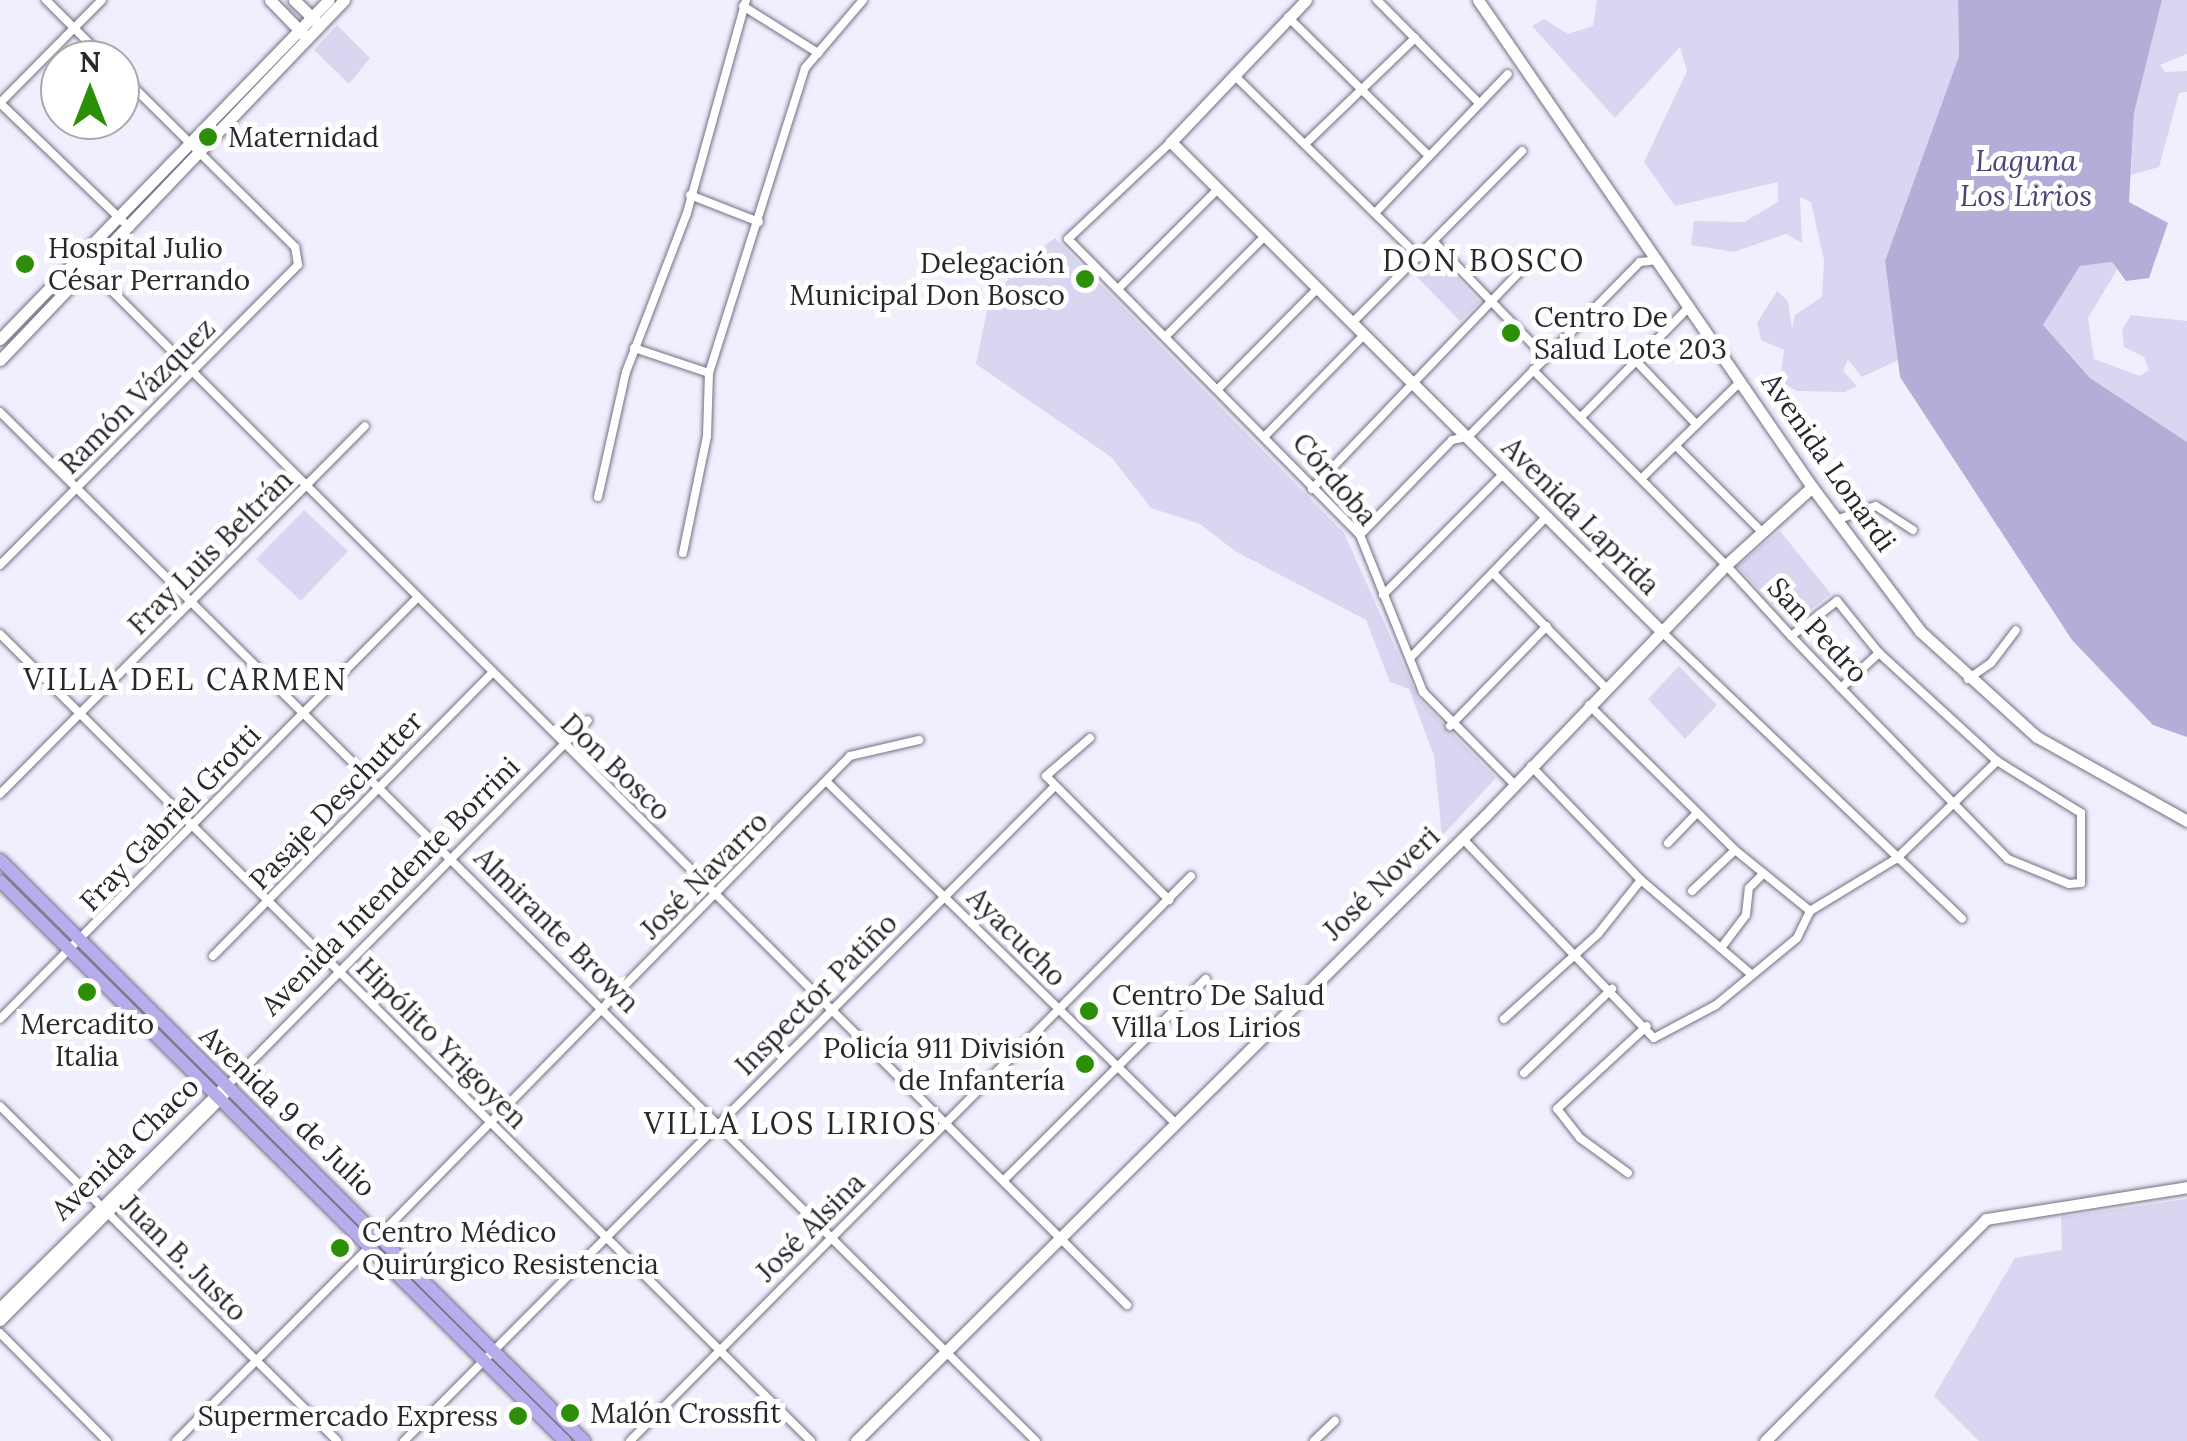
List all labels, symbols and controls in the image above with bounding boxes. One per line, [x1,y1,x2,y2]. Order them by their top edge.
north arrow [40,40,140,140]
text: N [79,44,101,80]
place label: Maternidad [228,120,379,154]
marker: Maternidad [197,126,219,148]
water label: Laguna Los Lirios [1960,142,2092,212]
place label: Hospital Julio César Perrando [48,231,250,297]
district label: DON BOSCO [1382,242,1586,278]
place label: Delegación Municipal Don Bosco [789,246,1065,312]
marker: Hospital Julio César Perrando [12,251,38,277]
marker: Delegación Municipal Don Bosco [1074,268,1096,290]
place label: Centro De Salud Lote 203 [1534,300,1727,366]
street label: Ramón Vázquez [52,311,222,481]
marker: Centro De Salud Lote 203 [1498,320,1524,346]
street label: Avenida Lonardi [1755,366,1903,558]
street label: Córdoba [1286,426,1384,532]
street label: Avenida Laprida [1495,430,1667,602]
street label: Fray Luis Beltrán [121,463,299,641]
street label: San Pedro [1761,570,1875,690]
district label: VILLA DEL CARMEN [24,661,348,697]
street label: Pasaje Deschutter [242,704,430,896]
street label: Don Bosco [554,706,678,828]
street label: Fray Gabriel Grotti [73,718,267,918]
street label: Avenida Intendente Borrini [254,750,526,1022]
street label: José Navarro [633,804,775,946]
street label: José Noveri [1316,819,1446,947]
street label: Almirante Brown [468,841,646,1019]
street label: Ayacucho [961,881,1073,993]
street label: Inspector Patiño [728,906,904,1082]
street label: Hipólito Yrigoyen [350,951,534,1135]
place label: Centro De Salud Villa Los Lirios [1112,978,1325,1044]
marker: Mercadito Italia [76,981,98,1003]
marker: Centro De Salud Villa Los Lirios [1076,998,1102,1024]
place label: Mercadito Italia [20,1007,154,1073]
street label: Avenida 9 de Julio [193,1019,383,1203]
place label: Policía 911 División de Infantería [823,1031,1065,1097]
marker: Policía 911 División de Infantería [1074,1053,1096,1075]
street label: Avenida Chaco [44,1069,206,1227]
district label: VILLA LOS LIRIOS [644,1105,938,1141]
street label: José Alsina [749,1166,871,1288]
street label: Juan B. Justo [114,1188,254,1328]
place label: Centro Médico Quirúrgico Resistencia [362,1215,659,1281]
marker: Centro Médico Quirúrgico Resistencia [327,1235,353,1261]
place label: Malón Crossfit [590,1396,781,1430]
place label: Supermercado Express [198,1399,498,1433]
marker: Malón Crossfit [559,1402,581,1424]
marker: Supermercado Express [507,1405,529,1427]

